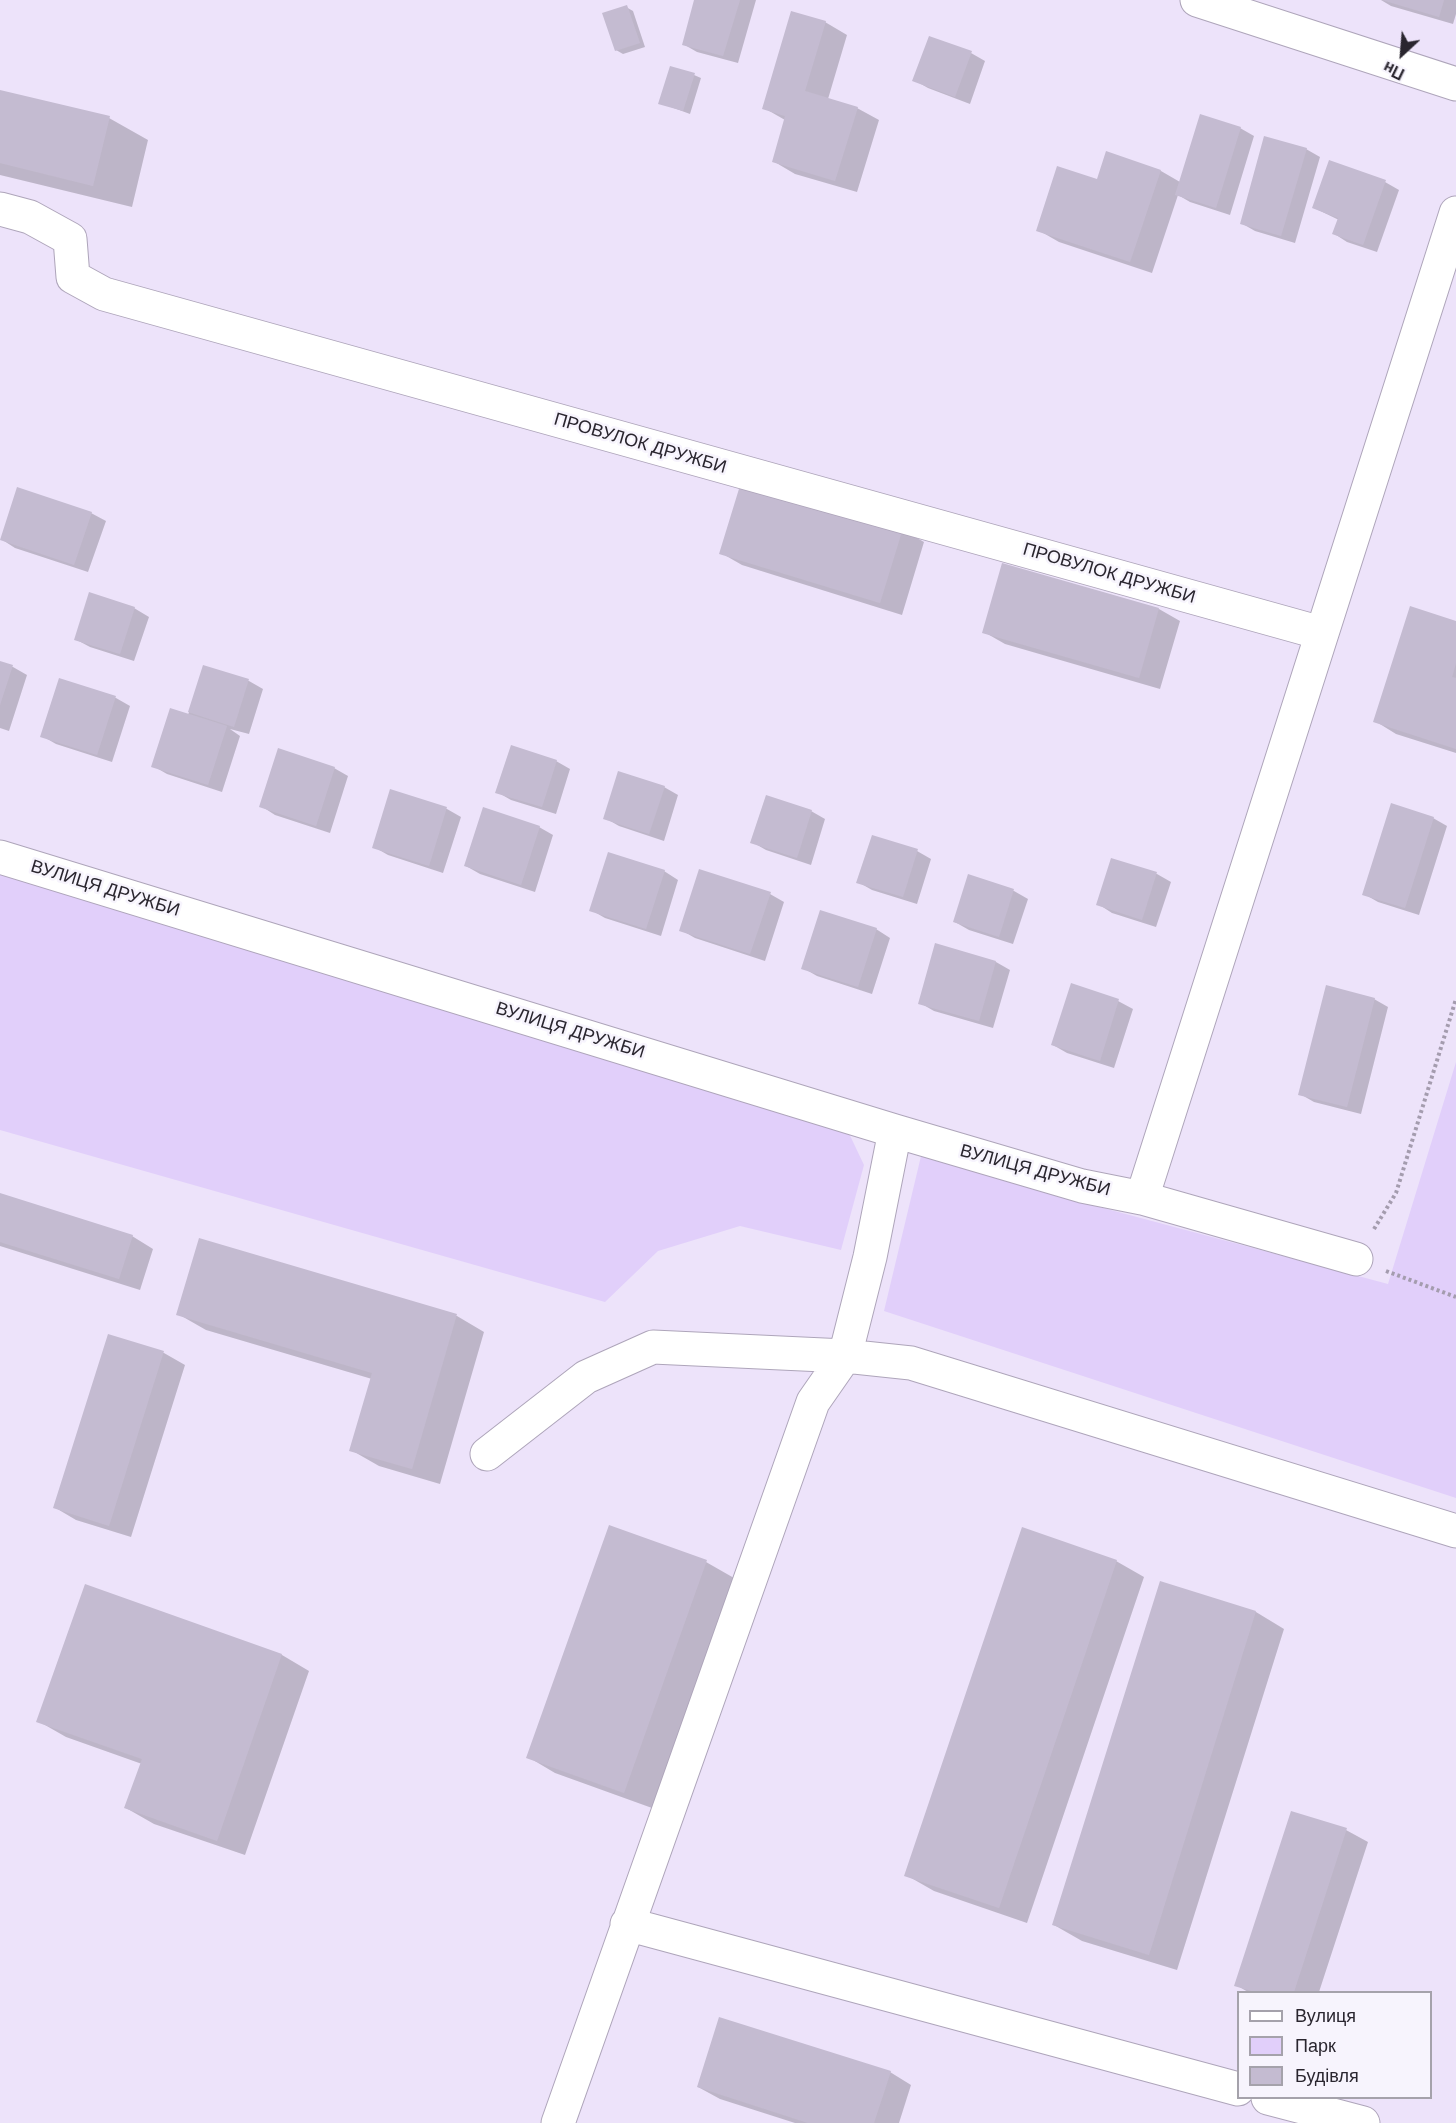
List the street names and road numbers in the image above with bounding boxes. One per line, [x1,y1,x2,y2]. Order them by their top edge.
street label: ПРОВУЛОК ДРУЖБИ [551,409,729,479]
street label: ПРОВУЛОК ДРУЖБИ [1020,539,1198,609]
street label: ВУЛИЦЯ ДРУЖБИ [28,856,182,922]
street label: ВУЛИЦЯ ДРУЖБИ [493,998,647,1064]
street label: ВУЛИЦЯ ДРУЖБИ [957,1141,1113,1201]

